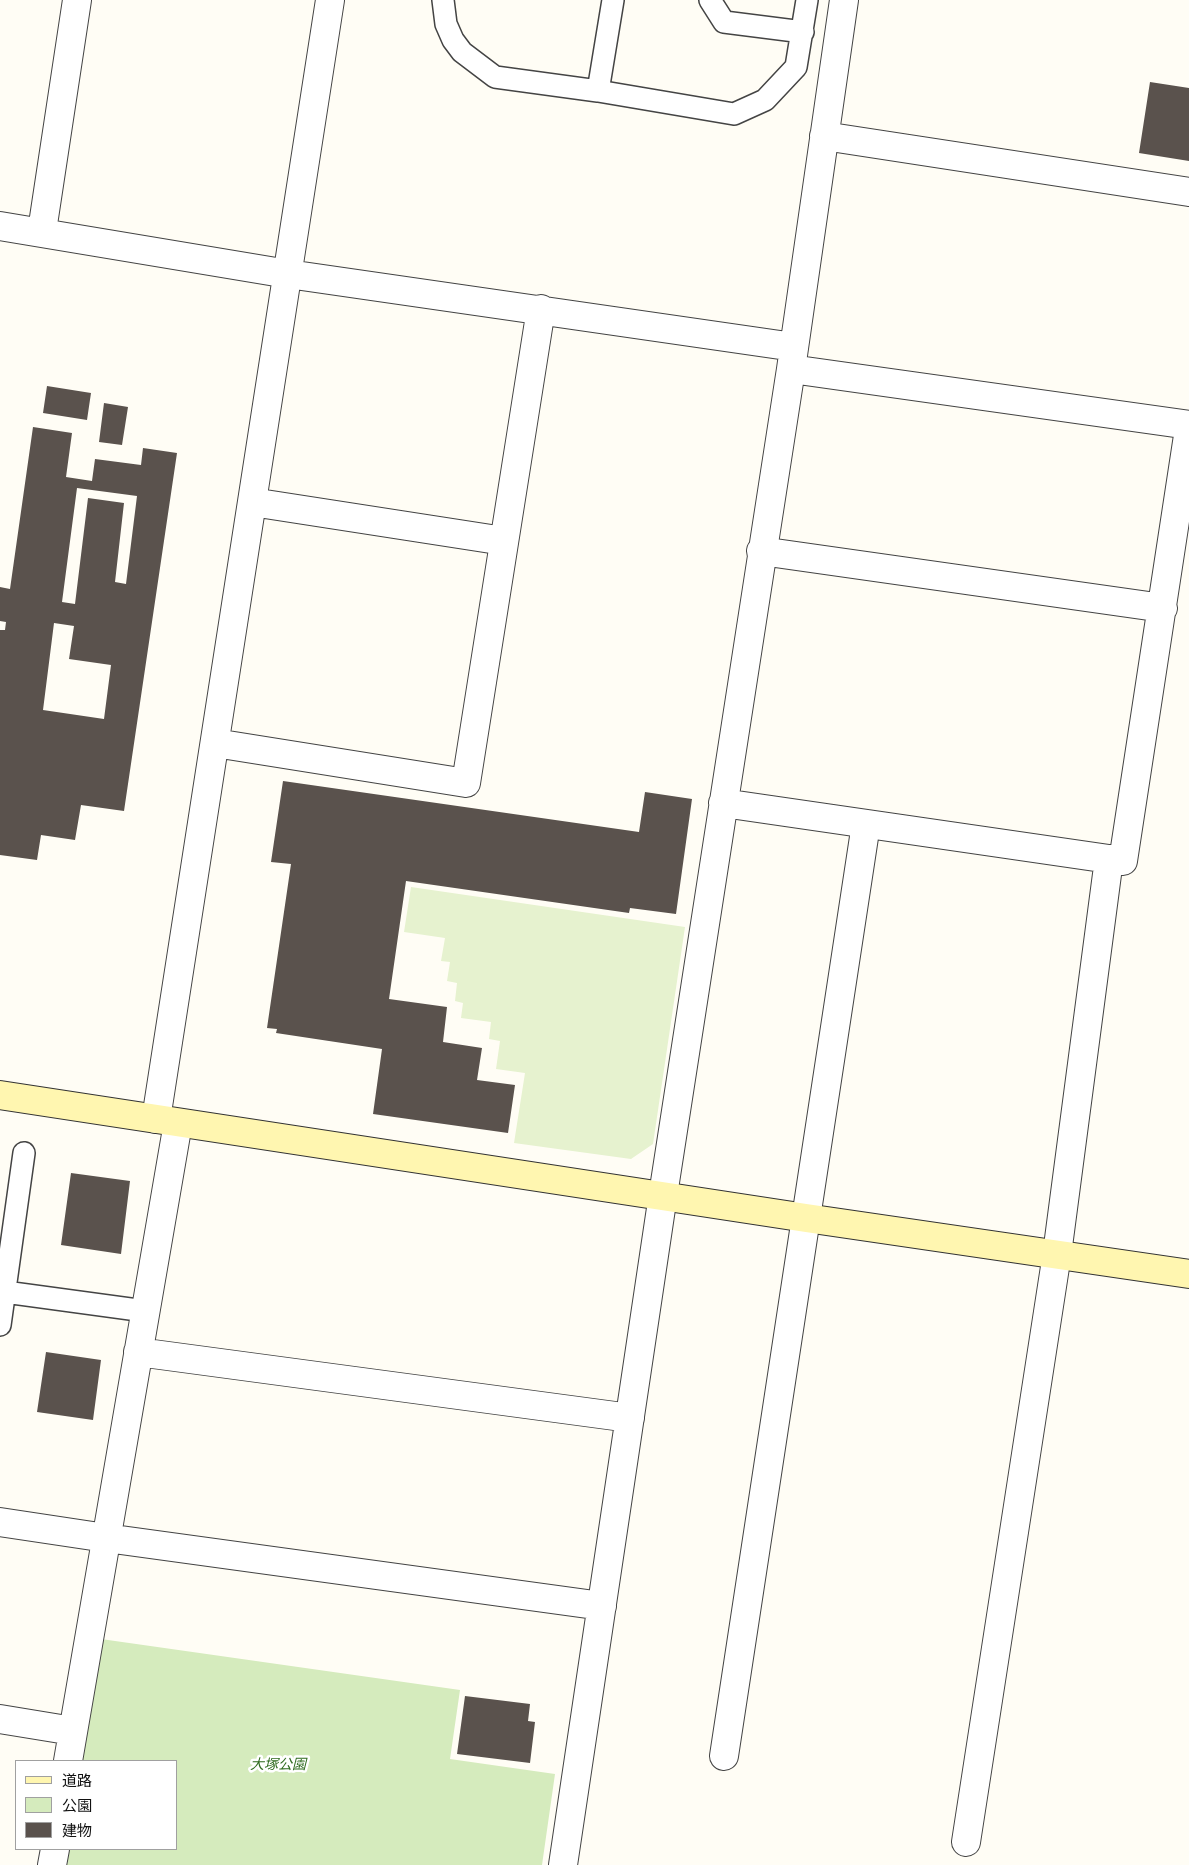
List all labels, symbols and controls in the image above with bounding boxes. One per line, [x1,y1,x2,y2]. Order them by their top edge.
park label: 大塚公園 [250,1757,306,1773]
legend [15,1760,178,1850]
text: 道路 [62,1771,92,1790]
text: 公園 [62,1796,92,1815]
text: 建物 [62,1821,92,1840]

